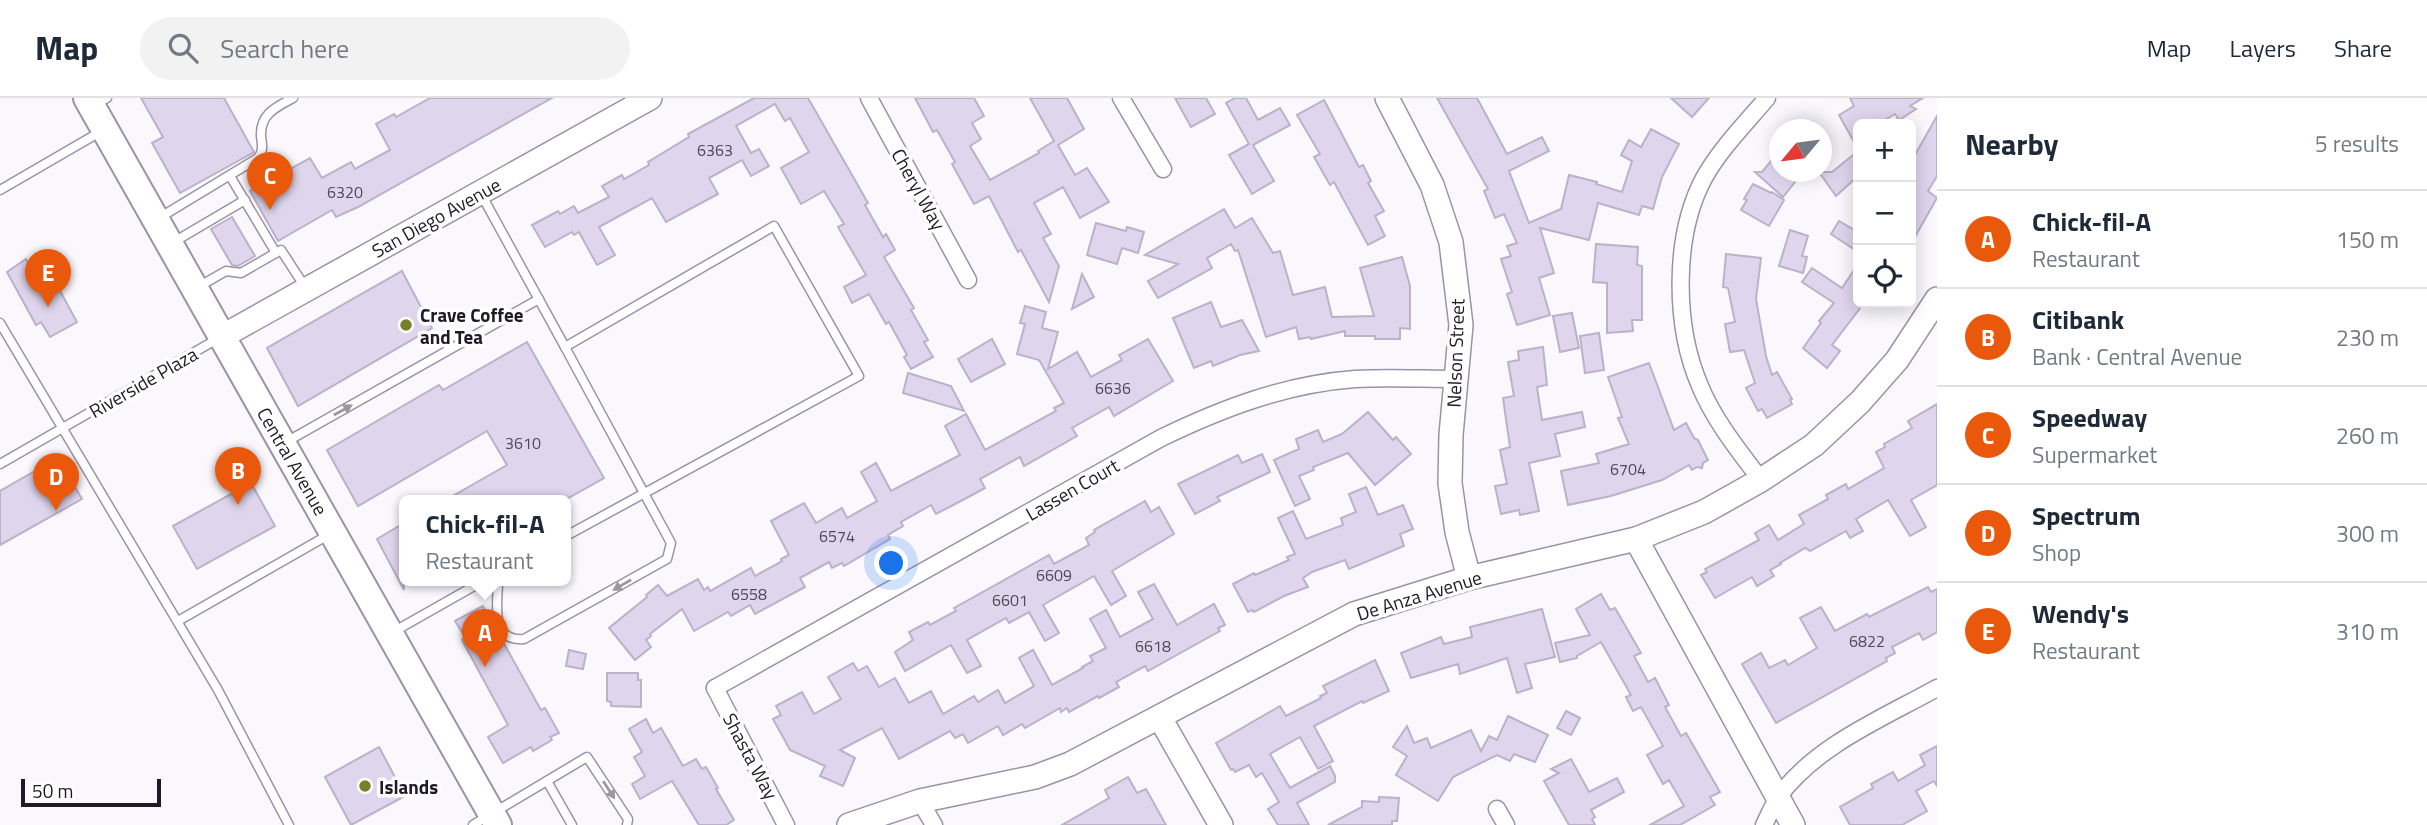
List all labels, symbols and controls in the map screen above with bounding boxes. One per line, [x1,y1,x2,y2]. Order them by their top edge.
search box [140,17,630,80]
text: Map [35,23,98,73]
icon: search [164,29,202,67]
text: Search here [220,29,349,68]
text: Map [2147,30,2192,66]
text: Layers [2230,30,2296,66]
text: Share [2334,30,2392,66]
north arrow [1769,119,1832,182]
map controls [1853,119,1916,308]
button: + [1853,119,1916,182]
text: Nearby [1965,121,2058,167]
text: 5 results [2315,126,2399,161]
house number: 6363 [697,138,733,162]
street label: Cheryl Way [885,143,953,235]
pin: C [247,152,293,210]
street label: San Diego Avenue [366,170,506,264]
house number: 6320 [327,180,363,204]
button: − [1853,182,1916,245]
text: Chick-fil-A [2032,202,2151,241]
text: A [1981,222,1995,257]
text: 150 m [2336,222,2399,257]
text: Restaurant [2032,241,2140,276]
button: locate [1853,245,1916,308]
pin: E [25,249,71,307]
street label: Nelson Street [1439,298,1471,408]
place label: Crave Coffee and Tea [420,300,524,351]
text: Citibank [2032,300,2124,339]
marker: Crave Coffee and Tea [398,317,414,333]
text: B [1981,320,1995,355]
text: 230 m [2336,320,2399,355]
street label: Riverside Plaza [83,339,203,425]
text: Bank · Central Avenue [2032,339,2242,374]
house number: 6636 [1095,376,1131,400]
text: Speedway [2032,398,2147,437]
street label: Central Avenue [250,402,336,520]
one-way arrow [333,404,353,416]
text: C [1982,418,1994,453]
text: 260 m [2336,418,2399,453]
house number: 3610 [505,431,541,455]
text: Supermarket [2032,437,2157,472]
pin: B [215,447,261,505]
street label: Lassen Court [1020,450,1124,528]
pin: D [33,453,79,511]
house number: 6704 [1610,457,1646,481]
popup [399,495,571,586]
text: Spectrum [2032,496,2140,535]
text: Chick-fil-A [425,504,545,543]
text: D [1981,516,1995,551]
text: 300 m [2336,516,2399,551]
house number: 6574 [819,524,855,548]
text: Shop [2032,535,2081,570]
text: Restaurant [425,543,533,578]
your location [874,546,908,580]
street label: De Anza Avenue [1353,562,1485,628]
house number: 6609 [1036,563,1072,587]
one-way arrow [613,578,632,591]
house number: 6558 [731,582,767,606]
house number: 6601 [992,588,1028,612]
text: Wendy's [2032,594,2129,633]
pin: A [462,609,508,667]
text: E [1982,614,1994,649]
text: 310 m [2336,614,2399,649]
house number: 6822 [1849,629,1885,653]
text: Restaurant [2032,633,2140,668]
house number: 6618 [1135,634,1171,658]
street label: Shasta Way [716,708,786,804]
place label: Islands [379,772,438,801]
scale bar [21,776,161,808]
text: 50 m [32,776,73,805]
marker: Islands [357,778,373,794]
one-way arrow [602,781,615,800]

